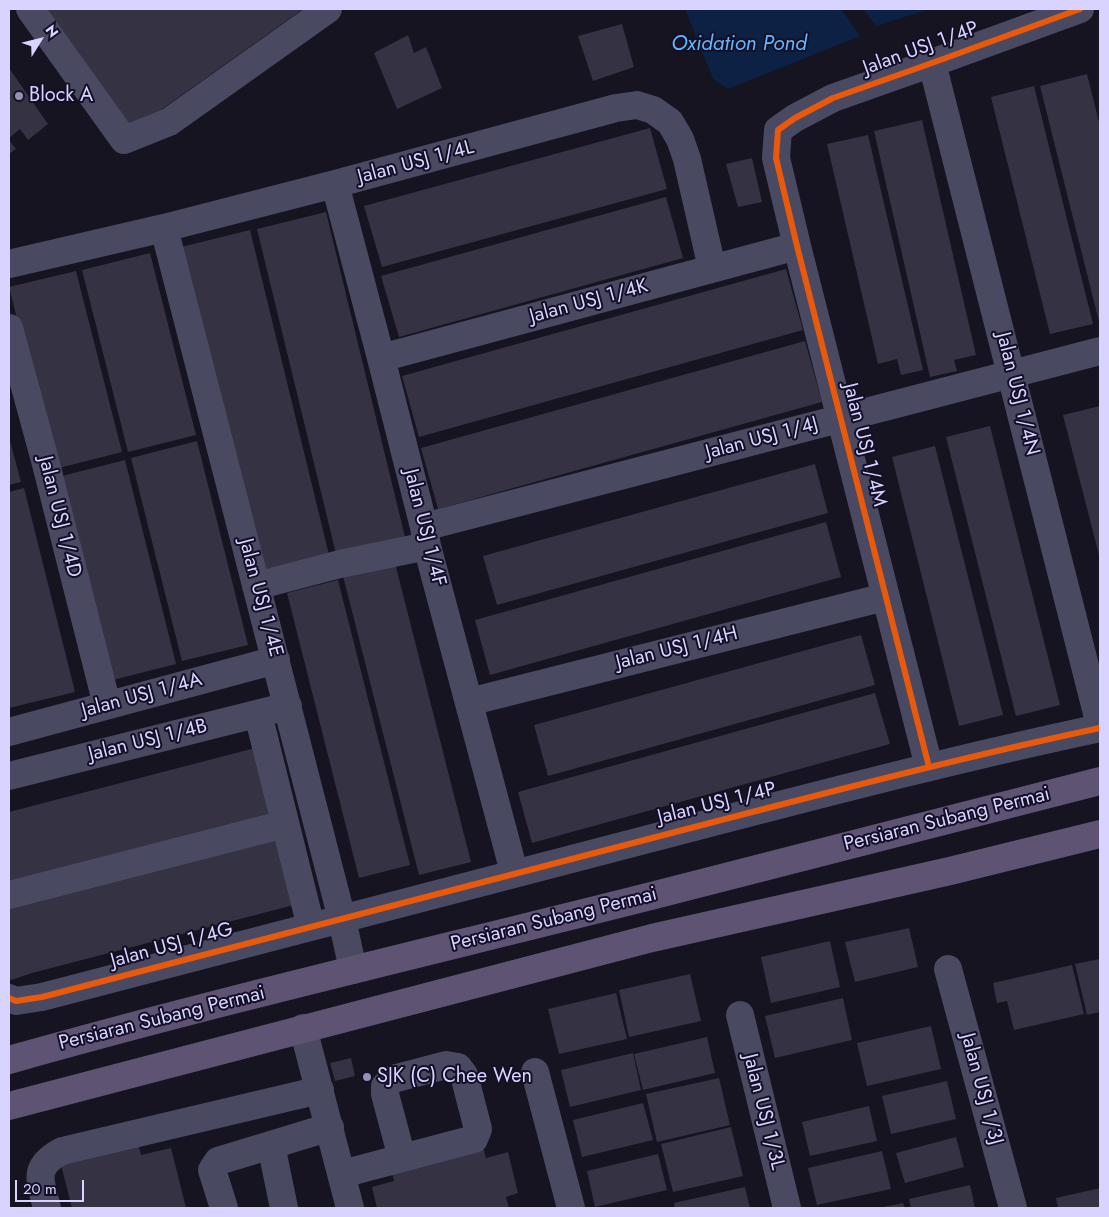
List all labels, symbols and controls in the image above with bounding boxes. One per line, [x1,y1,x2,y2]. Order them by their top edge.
north arrow [15,15,65,65]
street label: Jalan USJ 1/4P [860,17,982,81]
text: N [41,21,63,42]
water label: Oxidation Pond [671,32,807,58]
place label: Block A [29,84,93,108]
marker: Block A [13,90,25,102]
street label: Jalan USJ 1/4L [355,136,477,190]
street label: Jalan USJ 1/4K [527,275,651,329]
street label: Jalan USJ 1/4N [990,330,1044,458]
street label: Jalan USJ 1/4M [837,381,891,509]
street label: Jalan USJ 1/4J [703,413,821,465]
street label: Jalan USJ 1/4D [32,454,86,580]
street label: Jalan USJ 1/4F [398,467,450,589]
street label: Jalan USJ 1/4E [233,536,287,660]
street label: Jalan USJ 1/4H [614,622,740,676]
street label: Jalan USJ 1/4A [79,668,205,724]
street label: Jalan USJ 1/4B [86,715,210,767]
street label: Jalan USJ 1/4P [655,778,779,830]
street label: Persiaran Subang Permai [841,783,1053,857]
street label: Persiaran Subang Permai [448,883,660,957]
street label: Jalan USJ 1/4G [108,918,236,974]
street label: Persiaran Subang Permai [56,982,268,1056]
street label: Jalan USJ 1/3J [955,1031,1007,1147]
street label: Jalan USJ 1/3L [737,1052,789,1172]
place label: SJK (C) Chee Wen [377,1065,532,1089]
marker: SJK (C) Chee Wen [361,1071,373,1083]
scale bar [18,1170,86,1202]
text: 20 m [23,1178,57,1200]

